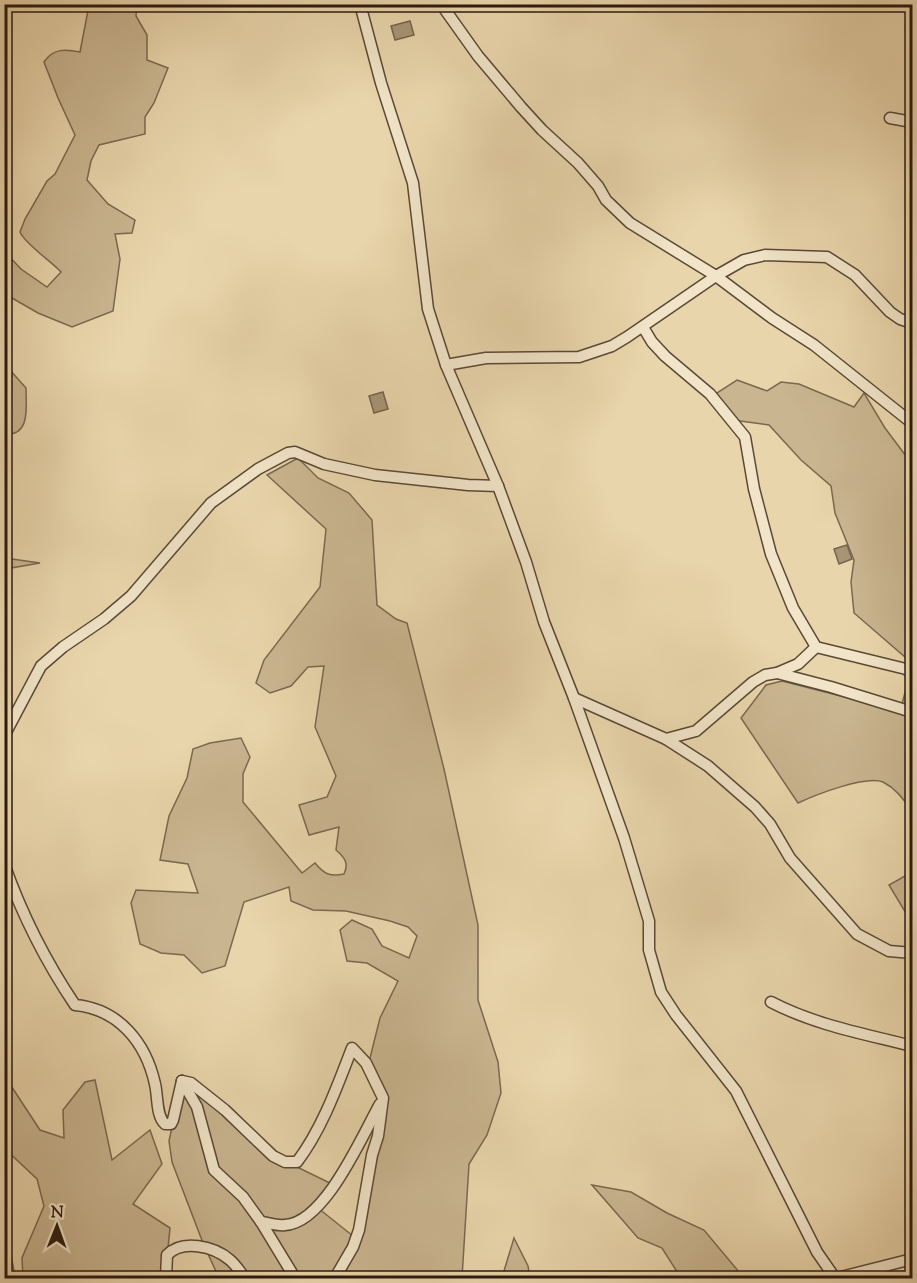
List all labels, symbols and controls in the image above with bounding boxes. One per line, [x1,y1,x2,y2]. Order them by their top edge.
north arrow [27,1196,87,1256]
text: N [51,1202,64,1225]

